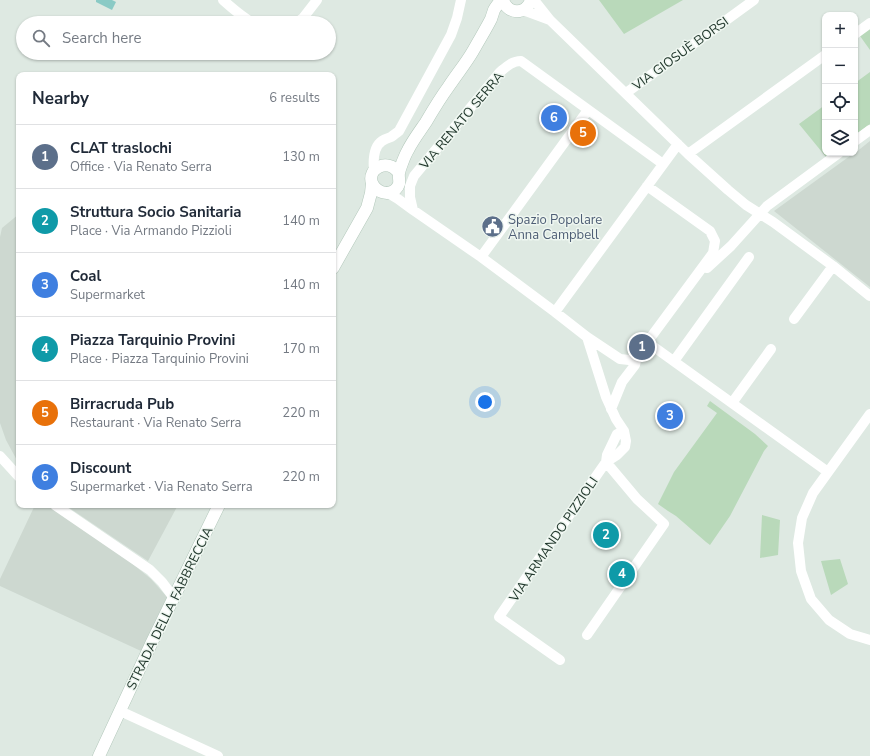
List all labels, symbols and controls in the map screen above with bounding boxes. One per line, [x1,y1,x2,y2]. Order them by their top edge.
street label: VIA GIOSUÈ BORSI [627,12,732,95]
map controls [822,12,858,156]
button: + [822,12,858,48]
search box [16,16,336,60]
icon: search [30,27,52,49]
text: Search here [62,28,142,48]
button: − [822,48,858,84]
street label: VIA RENATO SERRA [415,68,508,174]
button: locate [822,84,858,120]
text: Nearby [32,87,89,110]
text: 6 results [269,89,320,107]
pin: 6 [541,103,567,133]
pin: 5 [570,118,596,148]
button: layers [822,120,858,156]
text: CLAT traslochi [70,138,172,158]
text: 1 [41,148,49,166]
text: 130 m [282,148,320,166]
text: Office · Via Renato Serra [70,158,212,176]
text: Struttura Socio Sanitaria [70,202,241,222]
place label: Spazio Popolare Anna Campbell [508,211,602,244]
text: 2 [41,212,49,230]
text: 140 m [282,212,320,230]
public building icon: Spazio Popolare Anna Campbell [479,213,505,239]
text: Place · Via Armando Pizzioli [70,222,232,240]
text: Coal [70,266,101,286]
text: 3 [41,276,49,294]
text: 140 m [282,276,320,294]
text: Supermarket [70,286,145,304]
text: Piazza Tarquinio Provini [70,330,235,350]
pin: 1 [629,332,655,362]
text: 4 [41,340,49,358]
text: 170 m [282,340,320,358]
text: Place · Piazza Tarquinio Provini [70,350,249,368]
your location [475,392,495,412]
text: Birracruda Pub [70,394,174,414]
pin: 3 [657,401,683,431]
text: 5 [41,404,49,422]
text: 220 m [282,404,320,422]
text: Restaurant · Via Renato Serra [70,414,242,432]
text: Discount [70,458,131,478]
text: 6 [41,468,49,486]
text: 220 m [282,468,320,486]
street label: VIA ARMANDO PIZZIOLI [505,474,602,606]
text: Supermarket · Via Renato Serra [70,478,253,496]
pin: 2 [593,520,619,550]
street label: STRADA DELLA FABBRECCIA [122,523,218,693]
pin: 4 [609,559,635,589]

